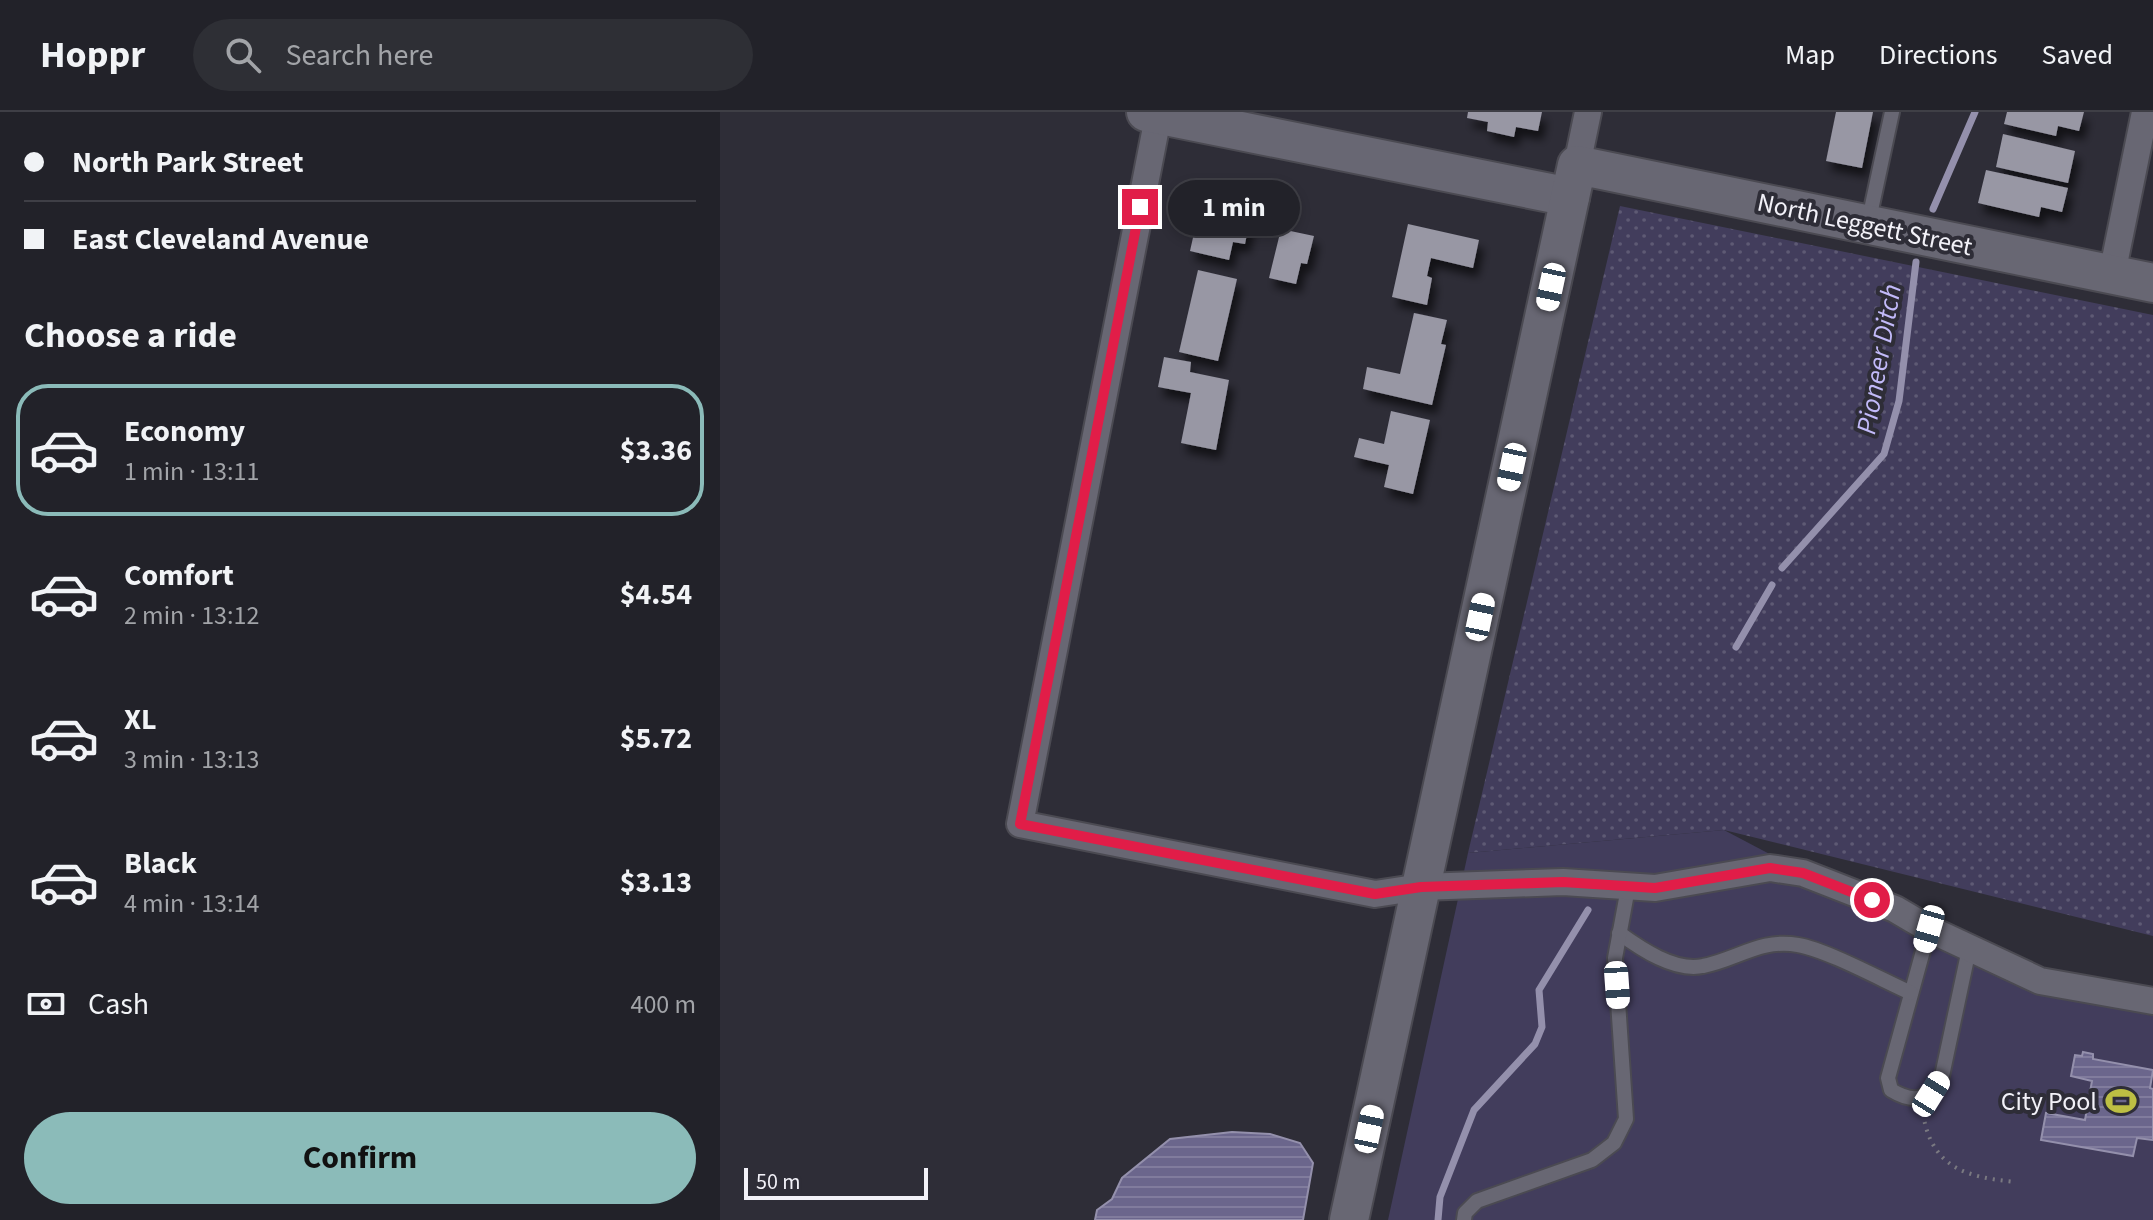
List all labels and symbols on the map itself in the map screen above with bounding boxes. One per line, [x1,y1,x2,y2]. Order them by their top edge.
callout: 1 min [1168,179,1300,235]
street label: North Leggett Street [1754,184,1976,265]
route end [1122,189,1158,225]
car [1534,261,1568,313]
water label: Pioneer Ditch [1846,281,1912,438]
car [1495,441,1529,493]
car [1463,591,1497,643]
route start [1854,882,1890,918]
car [1911,903,1947,955]
car [1603,960,1631,1010]
car [1908,1067,1954,1121]
place label: City Pool [2001,1083,2097,1120]
sports icon: City Pool [2104,1084,2138,1118]
car [1352,1103,1386,1155]
scale bar [744,1164,928,1200]

